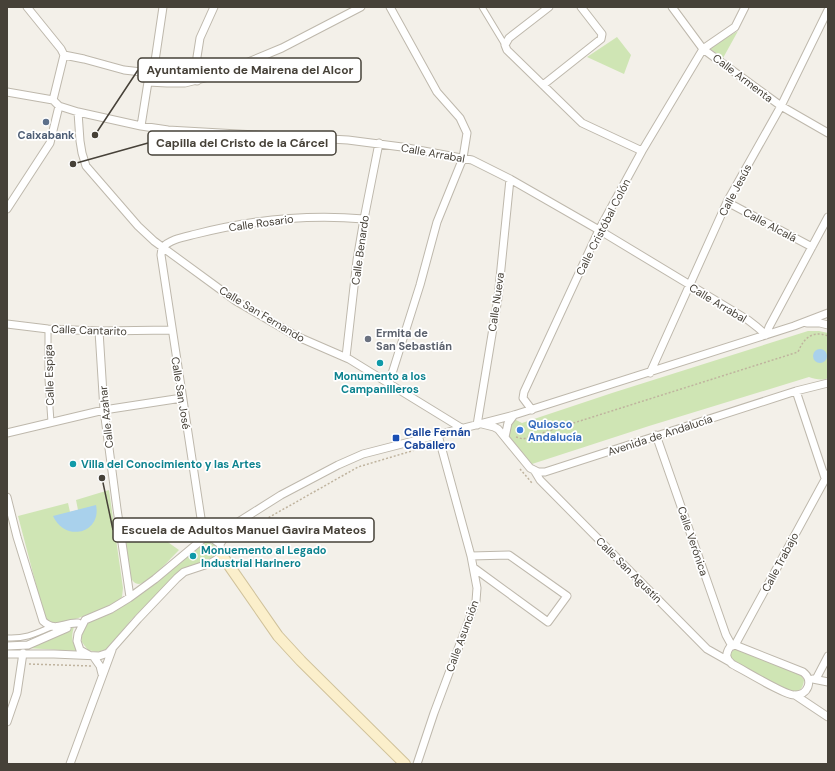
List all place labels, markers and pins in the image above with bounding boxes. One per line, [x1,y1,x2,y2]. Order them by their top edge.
callout: Ayuntamiento de Mairena del Alcor [138,58,361,82]
marker: Caixabank [41,117,51,127]
place label: Caixabank [18,128,75,142]
callout: Capilla del Cristo de la Cárcel [148,131,336,155]
place label: Ermita de San Sebastián [376,326,452,353]
marker: Ermita de San Sebastián [363,334,373,344]
marker: Monumento a los Campanilleros [375,358,385,368]
place label: Monumento a los Campanilleros [334,369,426,396]
place label: Quiosco Andalucía [528,417,582,444]
place label: Calle Fernán Caballero [404,425,471,452]
marker: Quiosco Andalucía [515,425,525,435]
marker: Calle Fernán Caballero [391,433,401,443]
place label: Villa del Conocimiento y las Artes [81,457,261,471]
marker: Villa del Conocimiento y las Artes [68,459,78,469]
callout: Escuela de Adultos Manuel Gavira Mateos [113,518,374,542]
place label: Monuemento al Legado Industrial Harinero [201,543,327,570]
marker: Monuemento al Legado Industrial Harinero [188,551,198,561]

